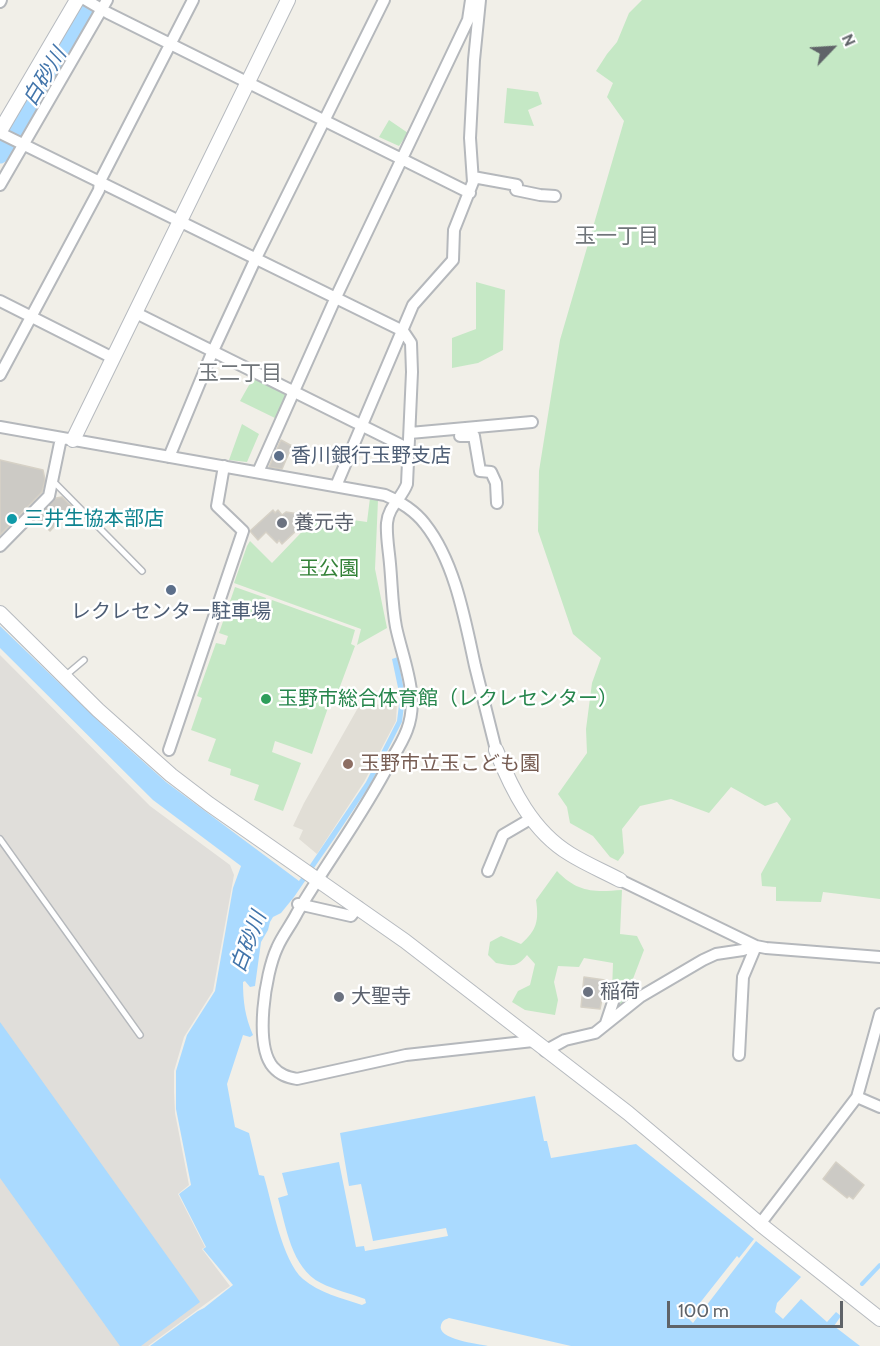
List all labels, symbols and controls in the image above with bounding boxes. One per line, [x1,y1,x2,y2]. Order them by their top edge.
north arrow [802,18,862,78]
text: N [838,31,860,49]
water label: 白砂川 [18,44,72,110]
district label: 玉一丁目 [575,224,659,250]
district label: 玉二丁目 [198,361,282,387]
place label: 香川銀行玉野支店 [291,444,451,468]
marker: 香川銀行玉野支店 [272,449,286,463]
place label: 三井生協本部店 [24,507,164,531]
place label: 養元寺 [294,511,354,535]
marker: 三井生協本部店 [5,512,19,526]
marker: 養元寺 [275,516,289,530]
park label: 玉公園 [299,557,359,581]
marker: レクレセンター駐車場 [164,583,178,597]
place label: レクレセンター駐車場 [71,600,271,624]
place label: 玉野市総合体育館（レクレセンター） [278,687,618,711]
marker: 玉野市総合体育館（レクレセンター） [259,692,273,706]
place label: 玉野市立玉こども園 [360,752,540,776]
marker: 玉野市立玉こども園 [341,757,355,771]
water label: 白砂川 [226,908,272,976]
place label: 稲荷 [600,980,640,1004]
place label: 大聖寺 [351,985,411,1009]
marker: 稲荷 [581,985,595,999]
marker: 大聖寺 [332,990,346,1004]
scale bar [670,1289,846,1327]
text: 100 m [678,1300,729,1322]

